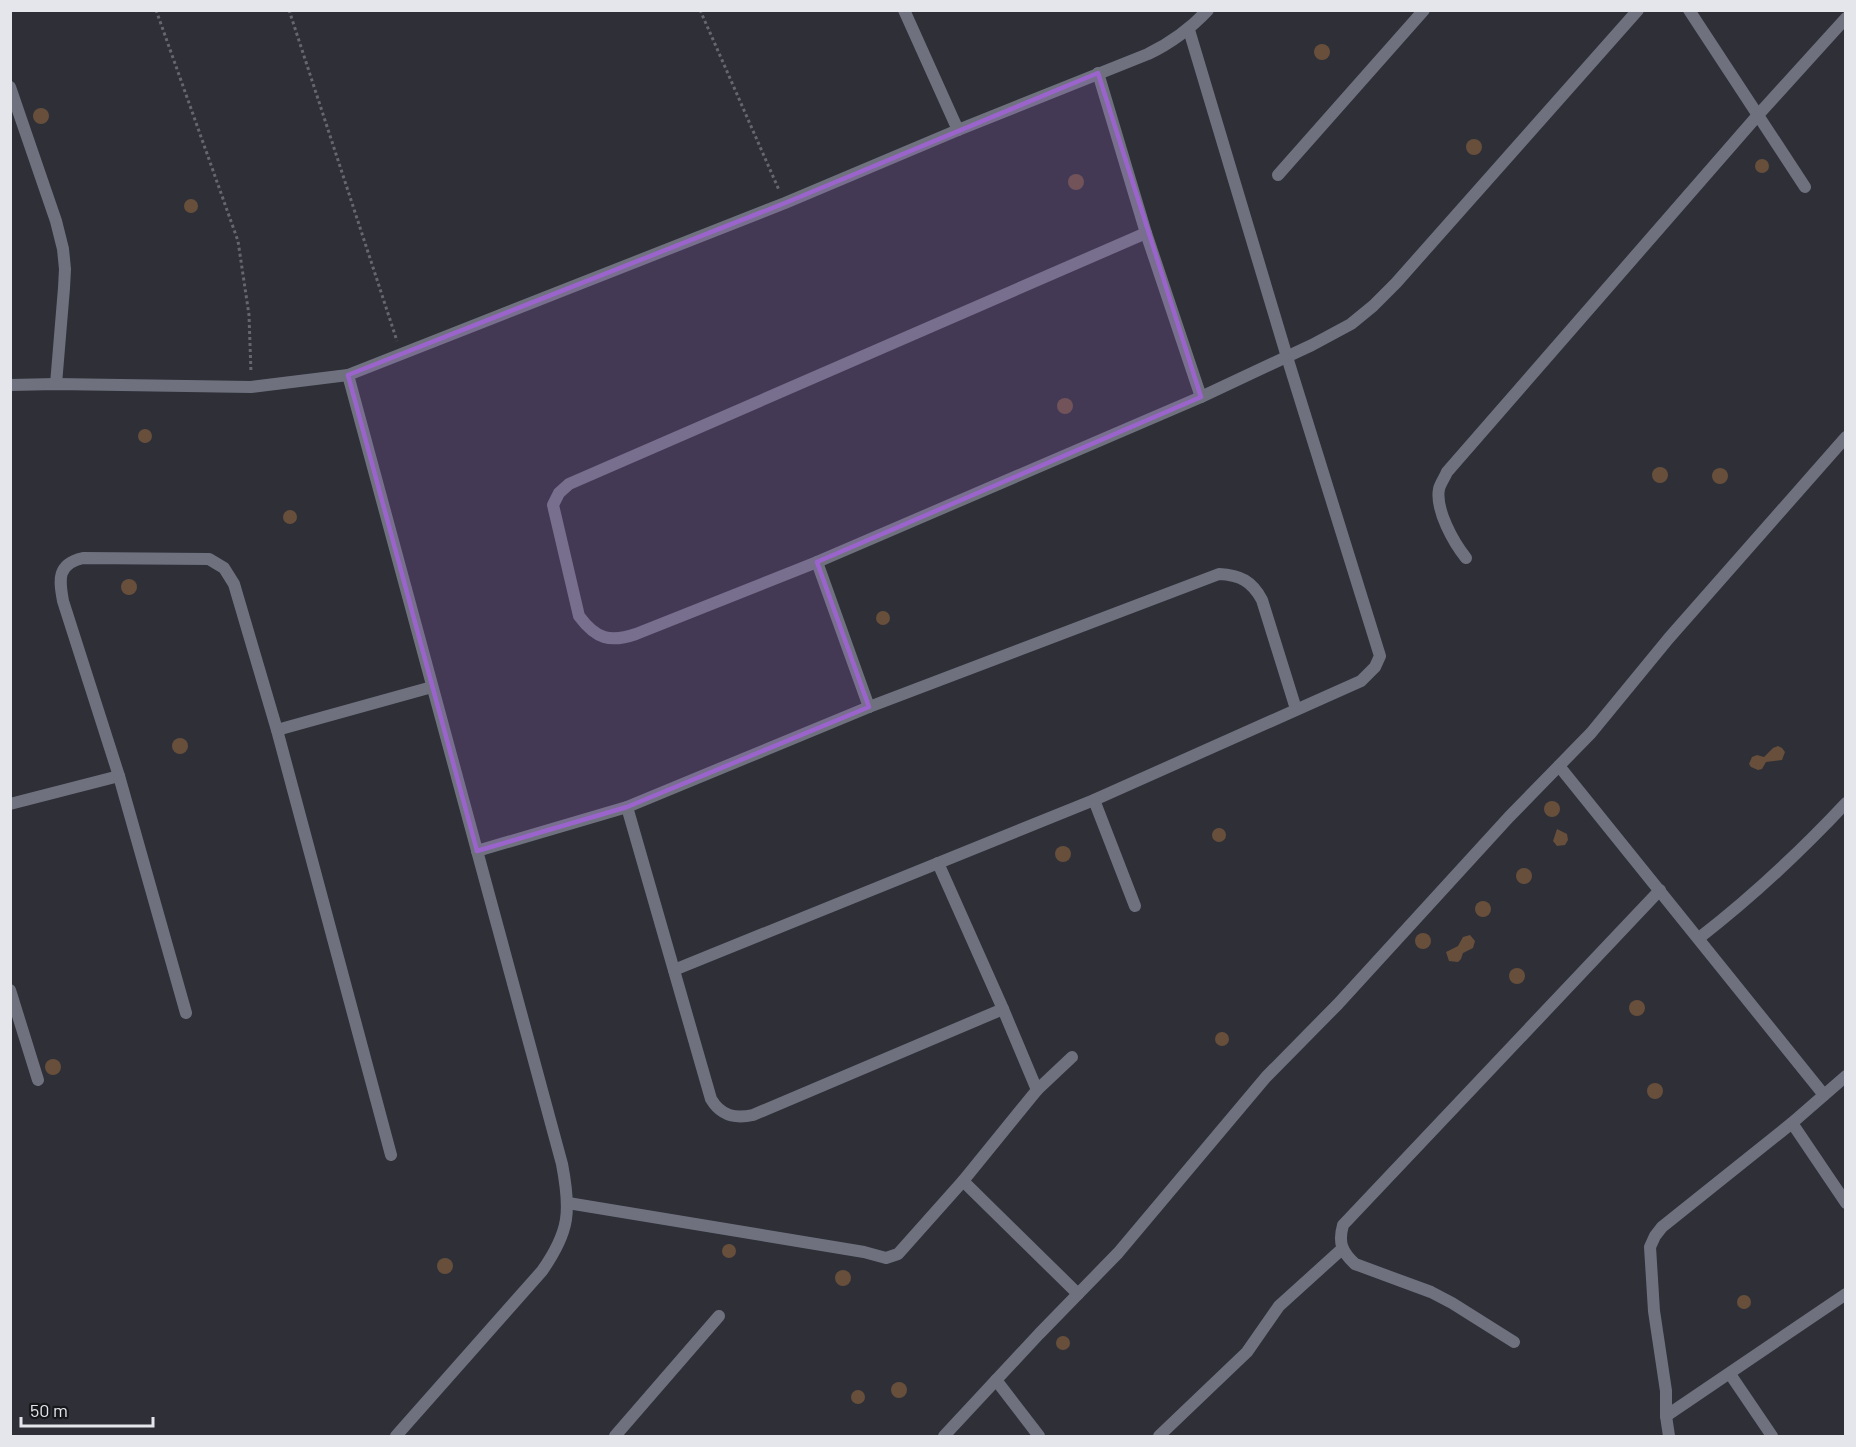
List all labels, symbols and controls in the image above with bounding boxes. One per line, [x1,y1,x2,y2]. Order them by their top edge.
scale bar [21,1390,153,1428]
text: 50 m [30,1399,68,1421]

